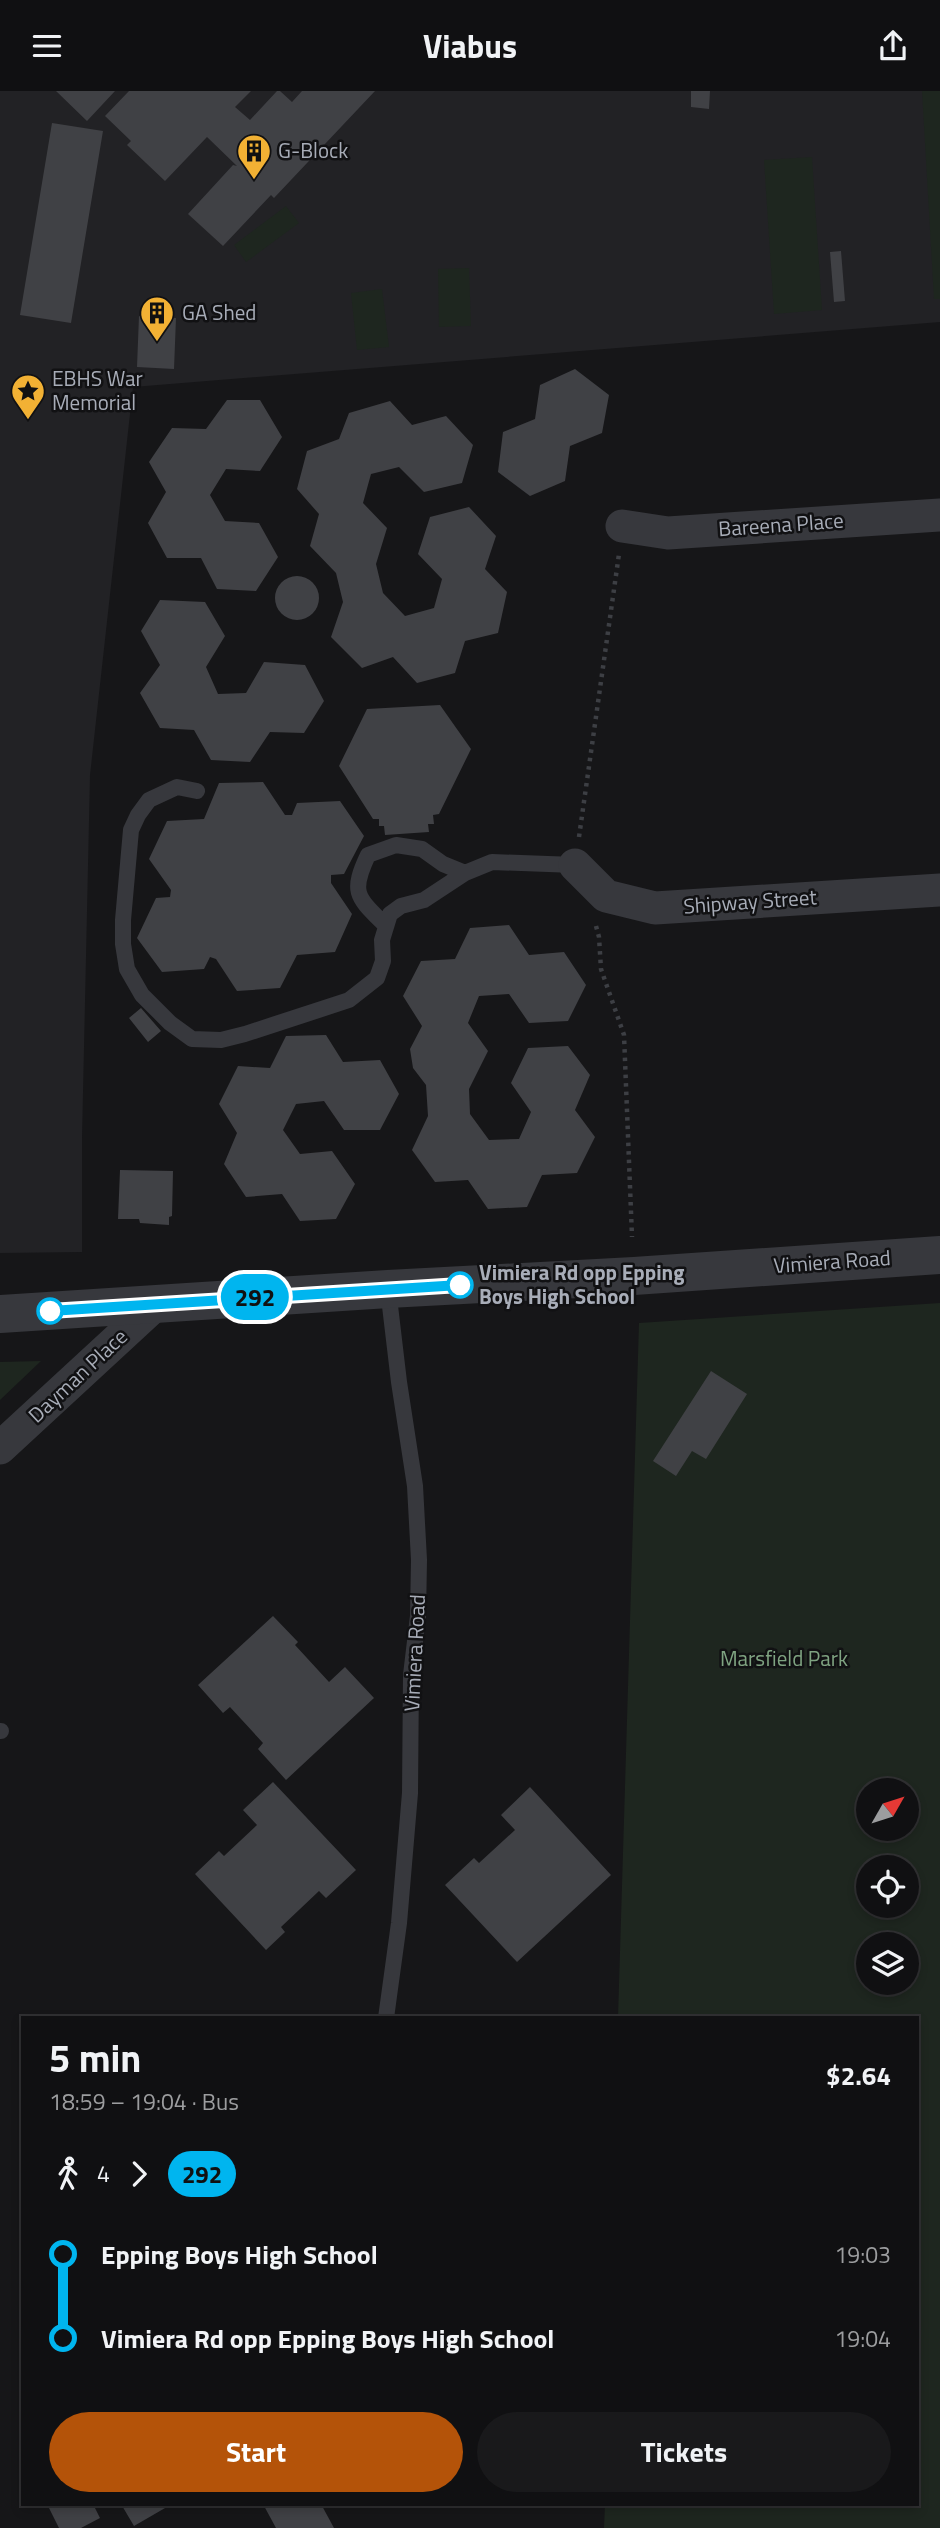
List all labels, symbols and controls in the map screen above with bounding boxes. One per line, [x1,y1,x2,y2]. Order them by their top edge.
text: Viabus [423,22,517,70]
icon: menu [28,27,66,65]
icon: share [874,27,912,65]
building icon: G-Block [235,132,273,181]
place label: G-Block [278,134,348,166]
building icon: GA Shed [138,294,176,343]
place label: GA Shed [182,296,256,328]
place label: EBHS War Memorial [52,362,143,418]
place icon: EBHS War Memorial [9,372,47,421]
street label: Bareena Place [717,504,845,544]
street label: Shipway Street [682,880,818,922]
street label: Vimiera Road [772,1241,892,1281]
place label: Vimiera Rd opp Epping Boys High School [479,1256,684,1312]
marker: Vimiera Rd opp Epping Boys High School [447,1272,473,1298]
line badge: 292 [215,1274,295,1320]
text: 292 [235,1279,275,1315]
unlabelled marker [37,1298,63,1324]
street label: Dayman Place [20,1321,134,1430]
street label: Vimiera Road [395,1593,433,1712]
park label: Marsfield Park [720,1642,848,1674]
north arrow [856,1778,919,1841]
map controls [856,1778,919,1995]
button: locate [856,1855,919,1918]
button: layers [856,1932,919,1995]
text: 5 min [49,2029,141,2087]
text: $2.64 [826,2056,891,2095]
text: 18:59 – 19:04 · Bus [49,2084,239,2119]
icon: walk [49,2155,87,2193]
icon: forward [120,2155,158,2193]
text: 4 [97,2156,110,2191]
text: 292 [182,2156,222,2192]
text: Epping Boys High School [101,2235,378,2274]
text: 19:03 [834,2237,891,2272]
text: Vimiera Rd opp Epping Boys High School [101,2319,554,2358]
text: 19:04 [834,2321,891,2356]
button: Start [49,2412,463,2492]
button: Tickets [477,2412,891,2492]

